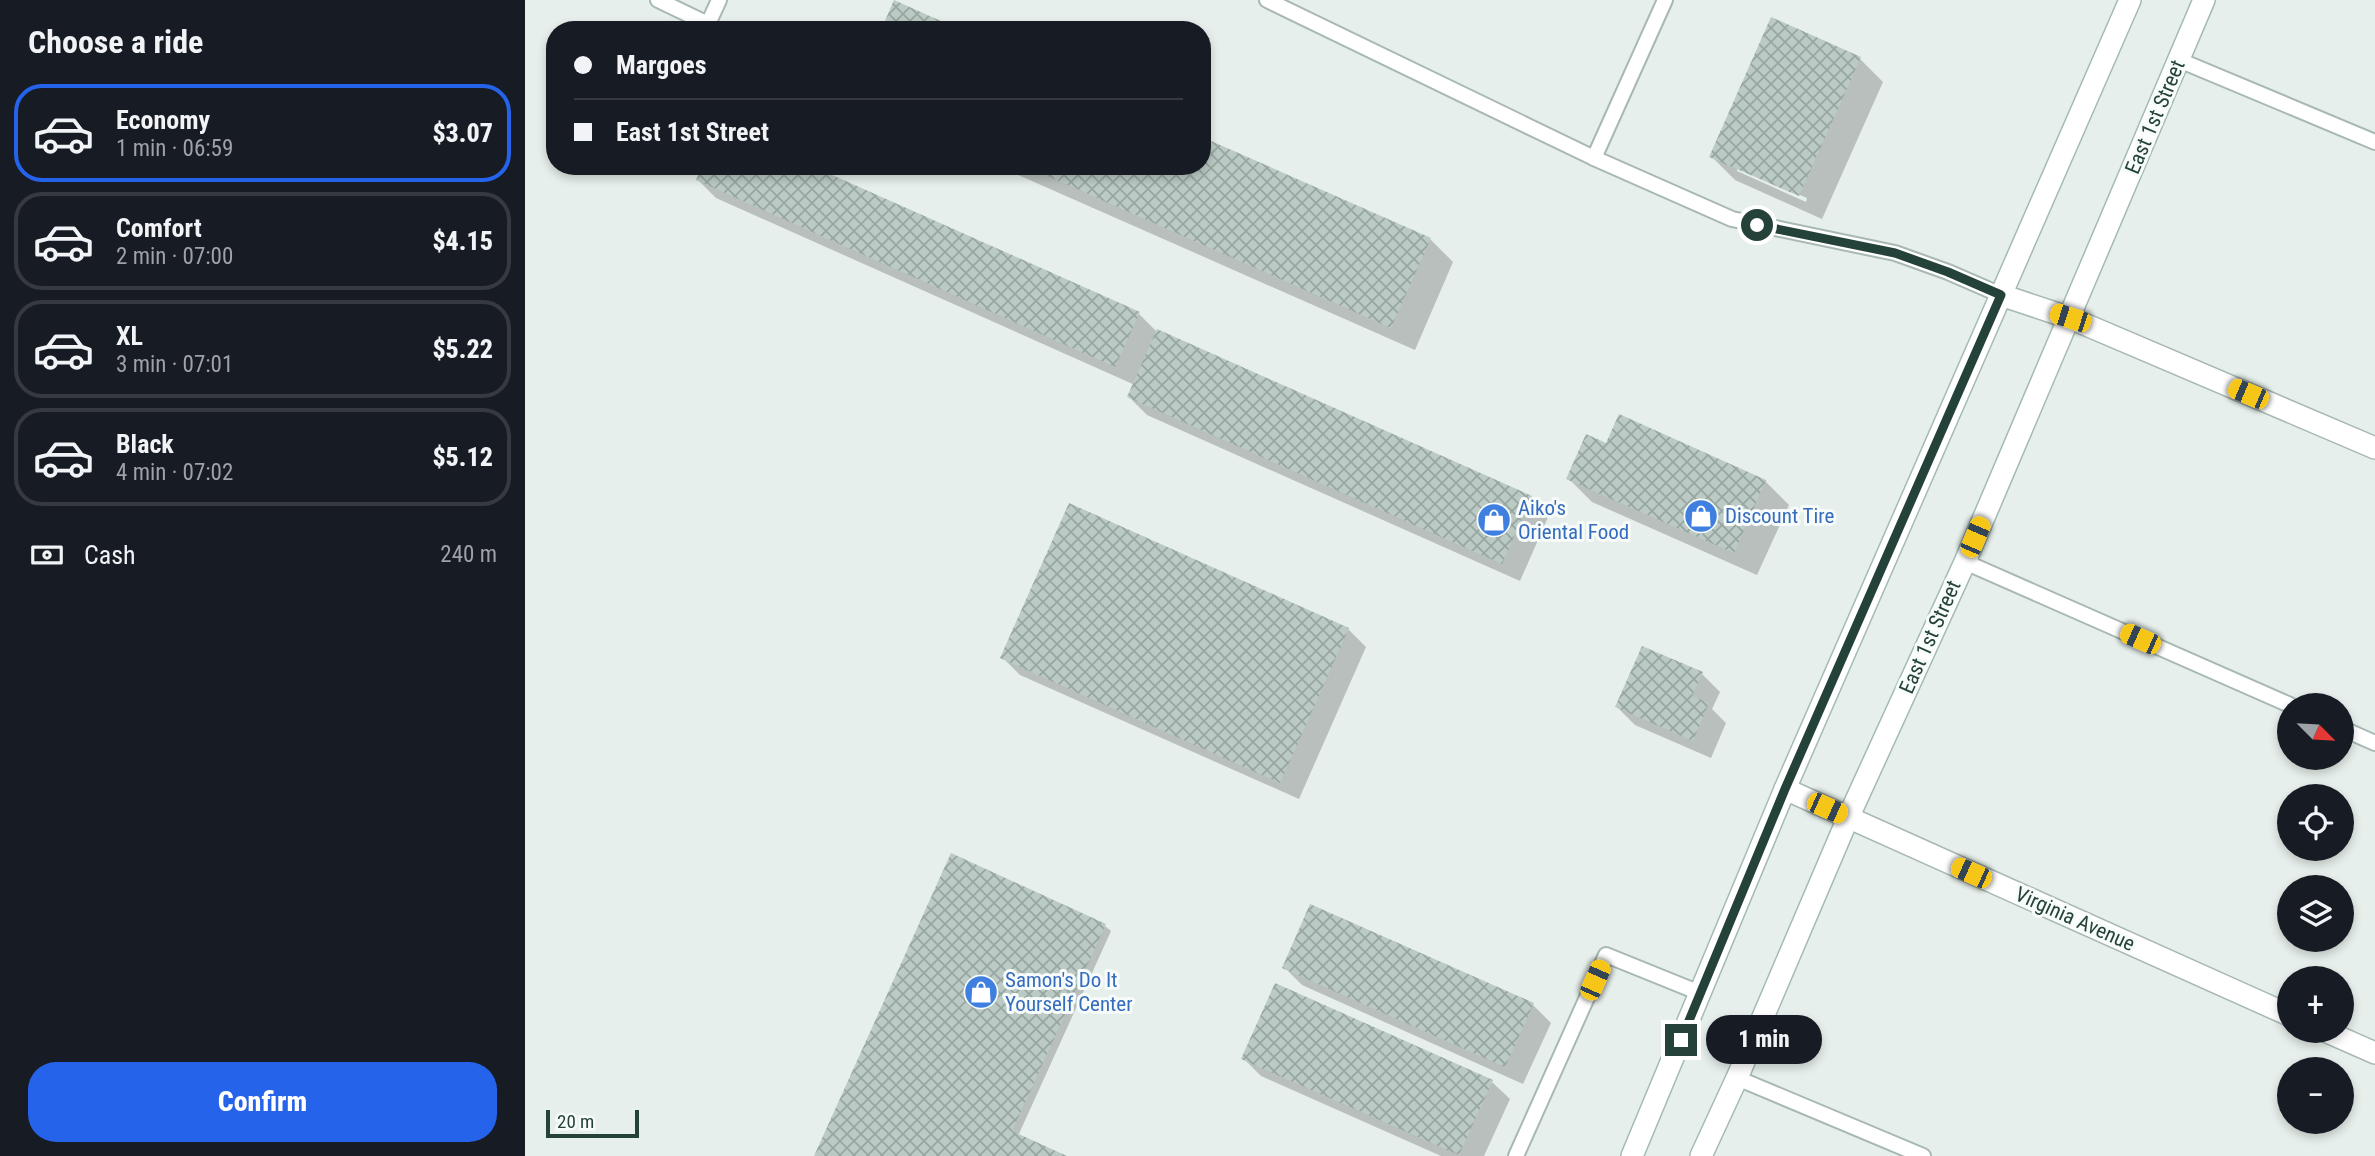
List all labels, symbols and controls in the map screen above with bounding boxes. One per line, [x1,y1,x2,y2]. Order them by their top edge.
text: Choose a ride [28,23,203,61]
text: Margoes [616,50,707,80]
street label: East 1st Street [2120,56,2190,178]
icon: car [32,102,95,165]
text: Economy [116,105,210,135]
text: East 1st Street [616,117,769,147]
text: $3.07 [432,118,493,148]
text: 1 min · 06:59 [116,135,233,162]
route start [1741,209,1773,241]
icon: car [32,210,95,273]
text: Comfort [116,213,202,243]
text: $4.15 [432,226,493,256]
text: 2 min · 07:00 [116,243,233,270]
car [2047,302,2094,334]
icon: car [32,318,95,381]
text: XL [116,321,143,351]
text: $5.22 [432,334,493,364]
text: 3 min · 07:01 [116,351,233,378]
car [2225,376,2272,412]
icon: car [32,426,95,489]
text: Black [116,429,174,459]
text: $5.12 [432,442,493,472]
text: 4 min · 07:02 [116,459,233,486]
place label: Aiko's Oriental Food [1518,496,1629,544]
shop icon: Discount Tire [1682,497,1720,535]
shop icon: Aiko's Oriental Food [1475,501,1513,539]
place label: Discount Tire [1725,504,1835,528]
car [1958,514,1993,560]
icon: cash [28,536,66,574]
text: Cash [84,540,136,570]
text: 240 m [440,541,497,568]
street label: East 1st Street [1894,577,1966,697]
car [2117,621,2164,657]
north arrow [2277,693,2354,770]
map controls [2277,693,2354,1134]
button: locate [2277,784,2354,861]
car [1804,790,1851,826]
car [1948,855,1995,891]
button: layers [2277,875,2354,952]
street label: Virginia Avenue [2012,882,2139,956]
car [1577,957,1614,1003]
button: + [2277,966,2354,1043]
place label: Samon's Do It Yourself Center [1005,968,1133,1016]
shop icon: Samon's Do It Yourself Center [962,973,1000,1011]
callout: 1 min [1705,1016,1821,1064]
route end [1665,1024,1697,1056]
text: 1 min [1738,1026,1790,1053]
button: − [2277,1057,2354,1134]
button: Confirm [28,1062,497,1142]
scale bar [546,1107,639,1139]
text: 20 m [557,1110,594,1133]

